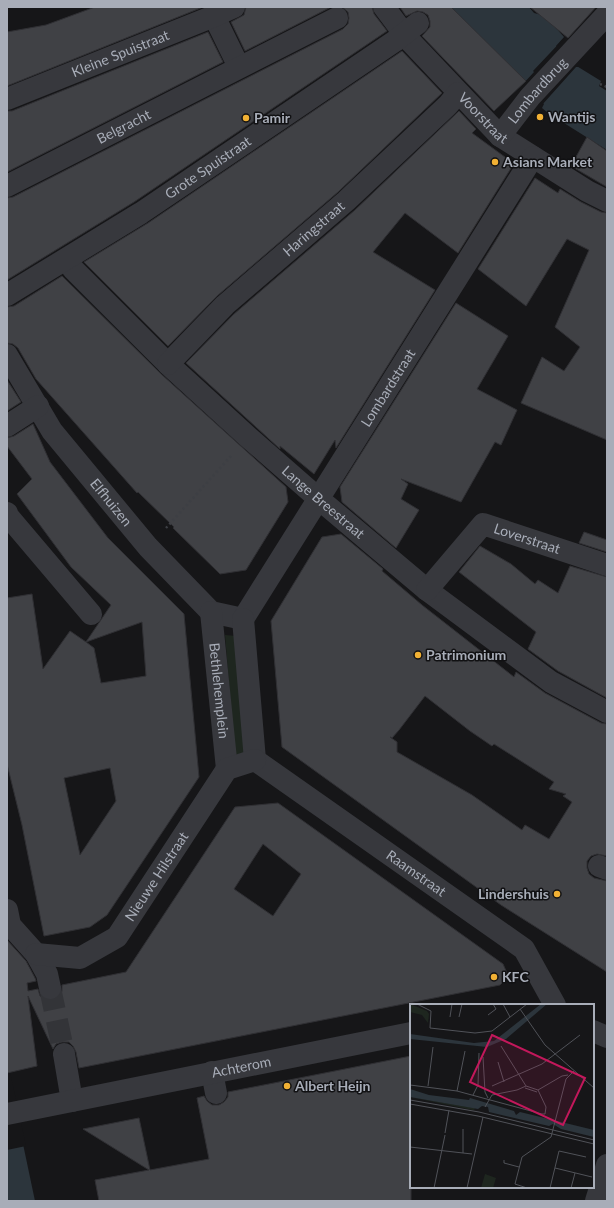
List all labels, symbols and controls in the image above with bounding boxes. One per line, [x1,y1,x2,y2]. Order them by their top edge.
street label: Kleine Spuistraat [69,26,171,80]
street label: Lombardbrug [504,54,570,126]
street label: Voorstraat [455,89,511,147]
street label: Belgracht [94,105,153,147]
place label: Wantijs [548,108,595,125]
place label: Pamir [254,109,291,126]
marker: Wantijs [535,112,545,122]
marker: Pamir [241,113,251,123]
street label: Grote Spuistraat [161,132,254,202]
place label: Asians Market [502,153,593,170]
marker: Asians Market [490,157,500,167]
street label: Haringstraat [279,197,348,260]
street label: Lombardstraat [357,345,418,430]
street label: Lange Breestraat [279,462,368,542]
street label: Elfhuizen [87,475,136,529]
street label: Loverstraat [492,519,563,557]
street label: Bethlehemplein [206,642,233,739]
place label: Patrimonium [426,646,506,663]
marker: Patrimonium [413,650,423,660]
street label: Nieuwe Hilstraat [121,828,192,924]
street label: Raamstraat [383,846,450,900]
place label: Lindershuis [478,885,549,902]
marker: Lindershuis [552,889,562,899]
place label: KFC [502,968,529,985]
marker: KFC [489,972,499,982]
inset map [410,1004,594,1188]
street label: Achterom [210,1052,273,1081]
place label: Albert Heijn [294,1077,371,1094]
marker: Albert Heijn [282,1081,292,1091]

